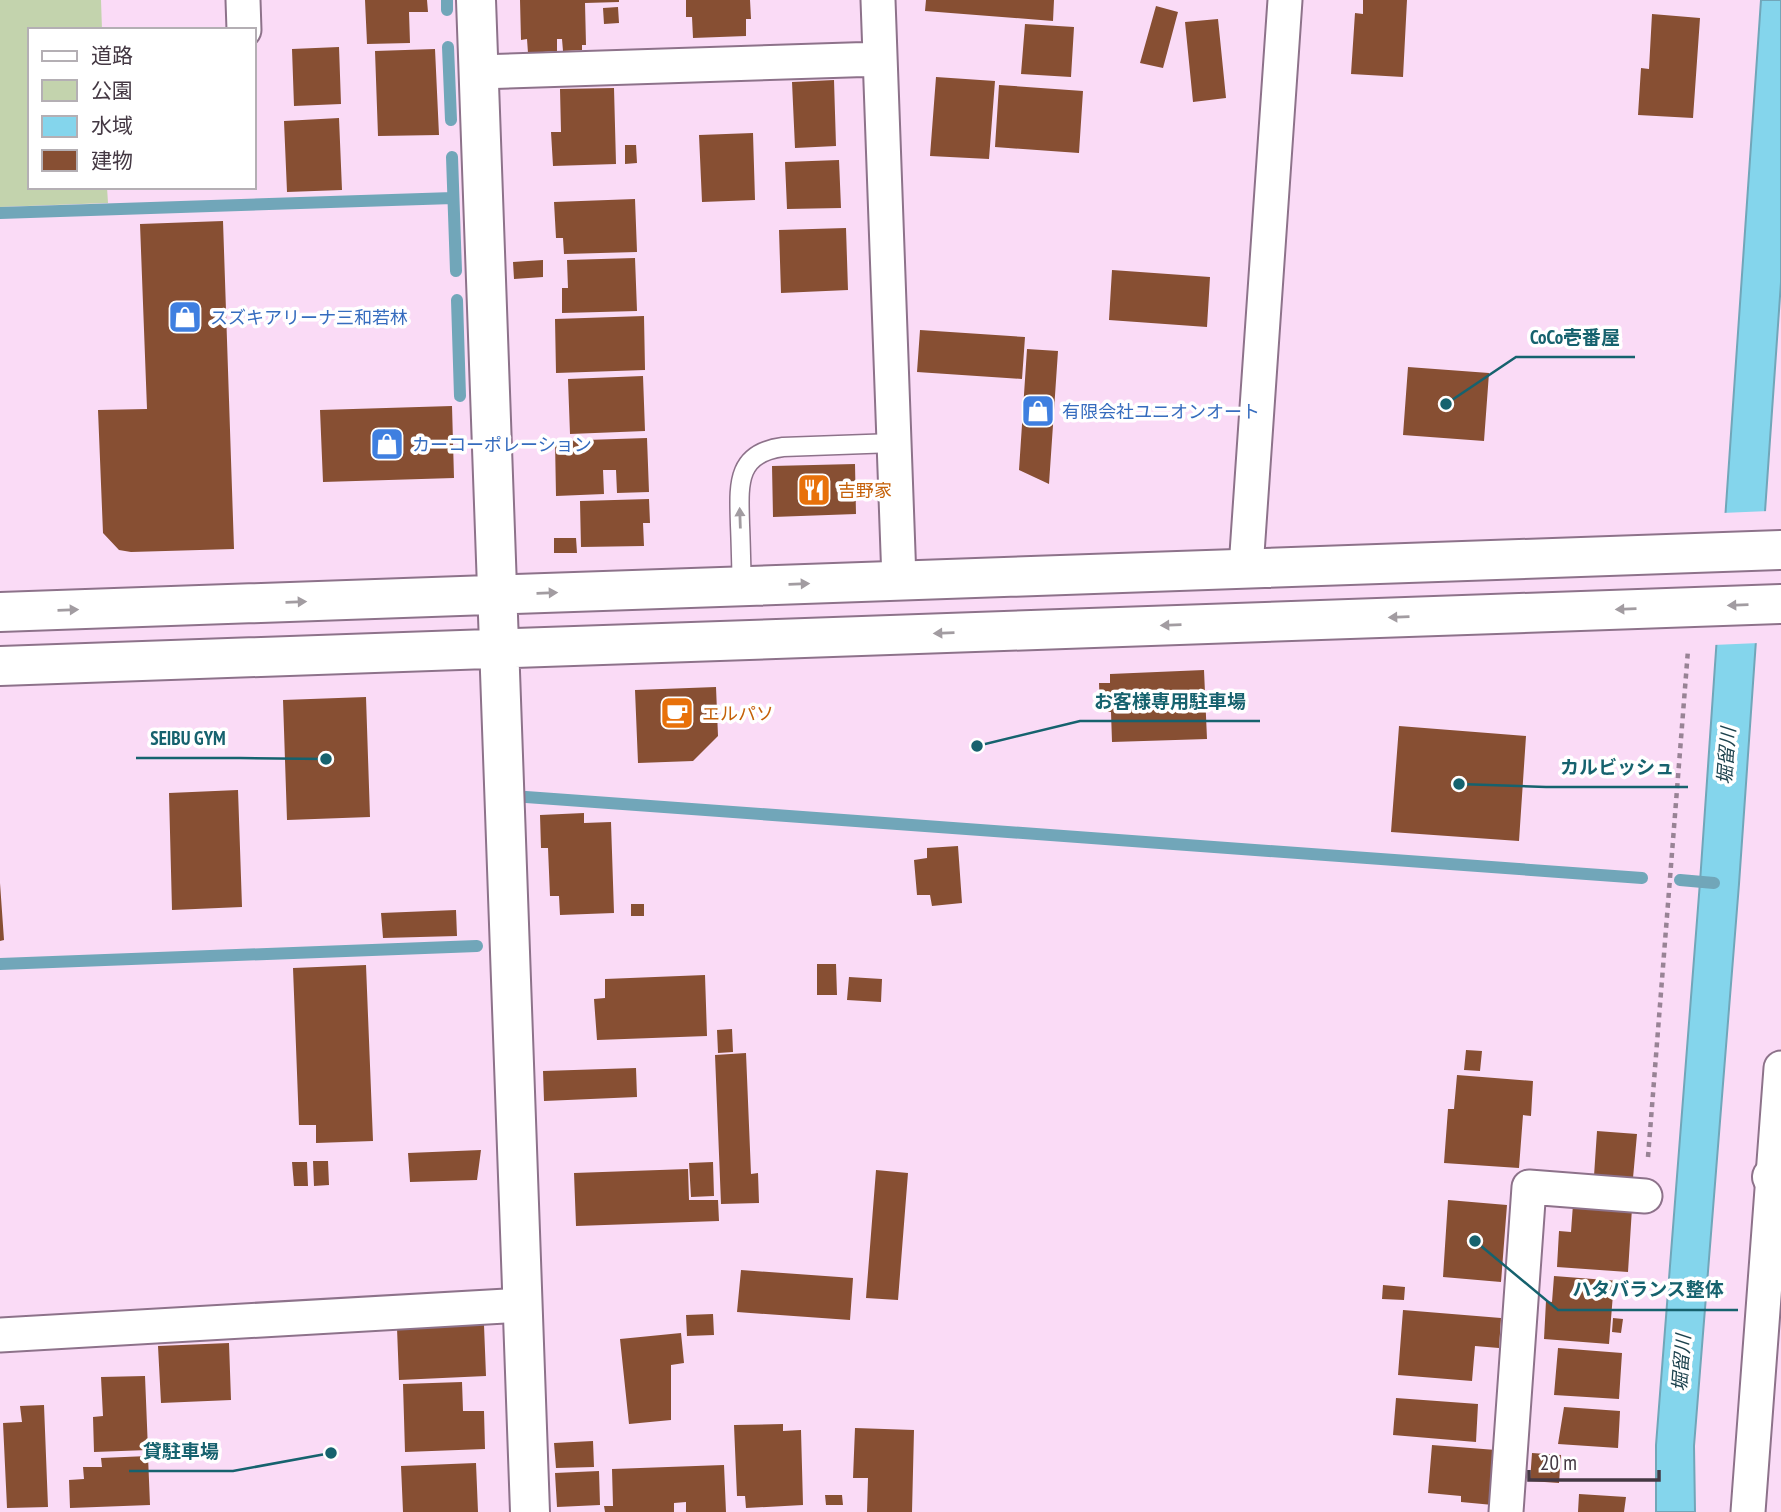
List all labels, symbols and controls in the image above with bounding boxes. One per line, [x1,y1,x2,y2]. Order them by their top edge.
legend [28,28,256,189]
text: 道路 [91,42,133,69]
text: 公園 [91,77,133,104]
text: 水域 [91,112,133,139]
text: 建物 [91,147,133,174]
shop icon: スズキアリーナ三和若林 [166,298,204,336]
place label: スズキアリーナ三和若林 [210,306,408,329]
callout: CoCo壱番屋 [1516,317,1635,357]
text: CoCo壱番屋 [1530,325,1620,349]
shop icon: 有限会社ユニオンオート [1019,392,1057,430]
place label: 有限会社ユニオンオート [1062,400,1260,423]
shop icon: カーコーポレーション [368,425,406,463]
place label: カーコーポレーション [412,433,592,456]
restaurant icon: 吉野家 [795,471,833,509]
place label: 吉野家 [838,479,892,502]
one-way arrow [734,507,745,529]
one-way arrow [788,578,810,590]
one-way arrow [537,587,559,598]
one-way arrow [285,596,307,607]
one-way arrow [1726,600,1748,611]
one-way arrow [57,604,79,615]
one-way arrow [1615,604,1637,615]
one-way arrow [1387,611,1409,623]
one-way arrow [1160,620,1182,631]
one-way arrow [933,628,955,639]
callout: お客様専用駐車場 [1080,681,1260,721]
text: お客様専用駐車場 [1094,689,1246,713]
cafe icon: エルパソ [658,694,696,732]
place label: エルパソ [702,702,774,725]
callout: SEIBU GYM [136,718,240,758]
water label: 堀留川 [1712,725,1740,785]
text: SEIBU GYM [150,726,226,750]
callout: カルビッシュ [1546,747,1688,787]
text: カルビッシュ [1560,755,1674,779]
callout: ハタバランス整体 [1558,1270,1738,1310]
text: ハタバランス整体 [1572,1277,1724,1301]
water label: 堀留川 [1667,1332,1695,1392]
callout: 貸駐車場 [129,1431,233,1471]
scale bar [1529,1438,1658,1482]
text: 貸駐車場 [143,1439,219,1463]
text: 20 m [1540,1449,1577,1476]

